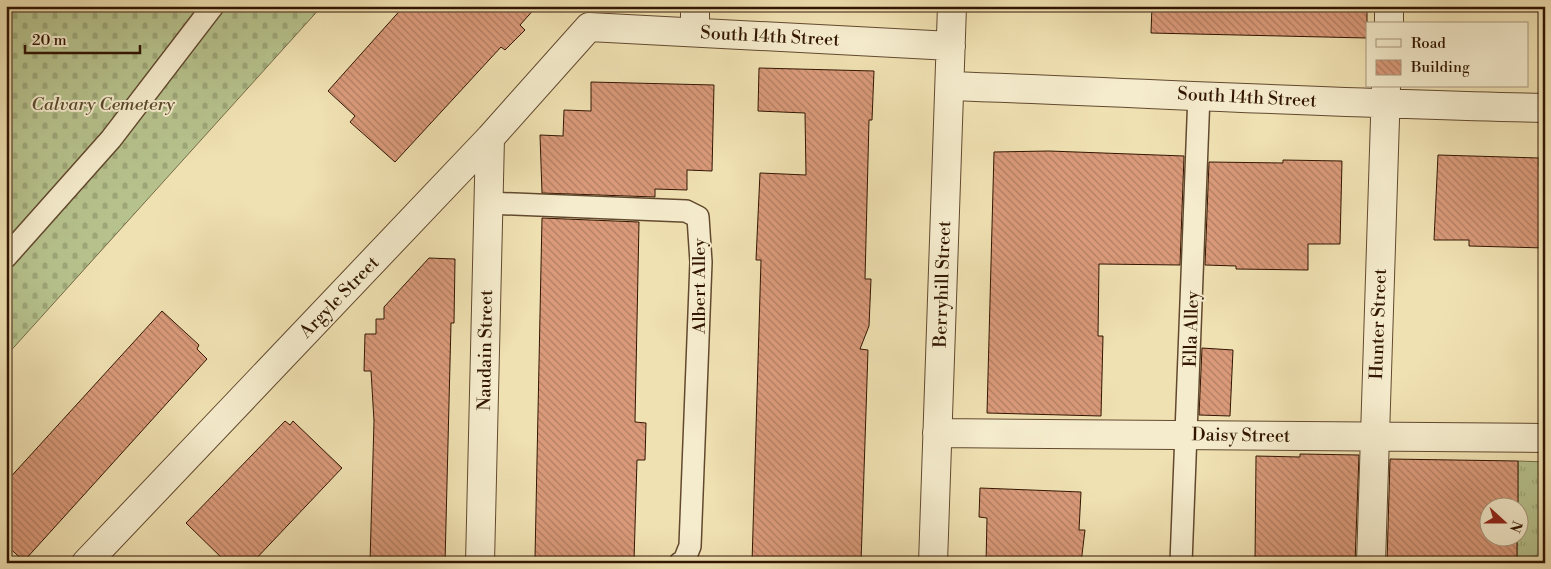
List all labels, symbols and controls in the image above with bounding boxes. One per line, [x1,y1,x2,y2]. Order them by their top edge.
street label: South 14th Street [700,21,841,52]
scale bar [25,22,140,54]
legend [1366,22,1528,88]
text: 20 m [32,31,67,50]
text: Road [1411,34,1446,53]
text: Building [1410,58,1470,77]
street label: South 14th Street [1177,82,1318,113]
park label: Calvary Cemetery [31,93,175,116]
street label: Berryhill Street [929,220,956,349]
street label: Albert Alley [688,238,711,335]
street label: Argyle Street [294,251,385,344]
street label: Hunter Street [1365,267,1392,380]
street label: Naudain Street [473,289,498,411]
street label: Ella Alley [1179,290,1204,368]
street label: Daisy Street [1191,423,1291,448]
north arrow [1478,496,1528,546]
text: N [1505,518,1526,535]

